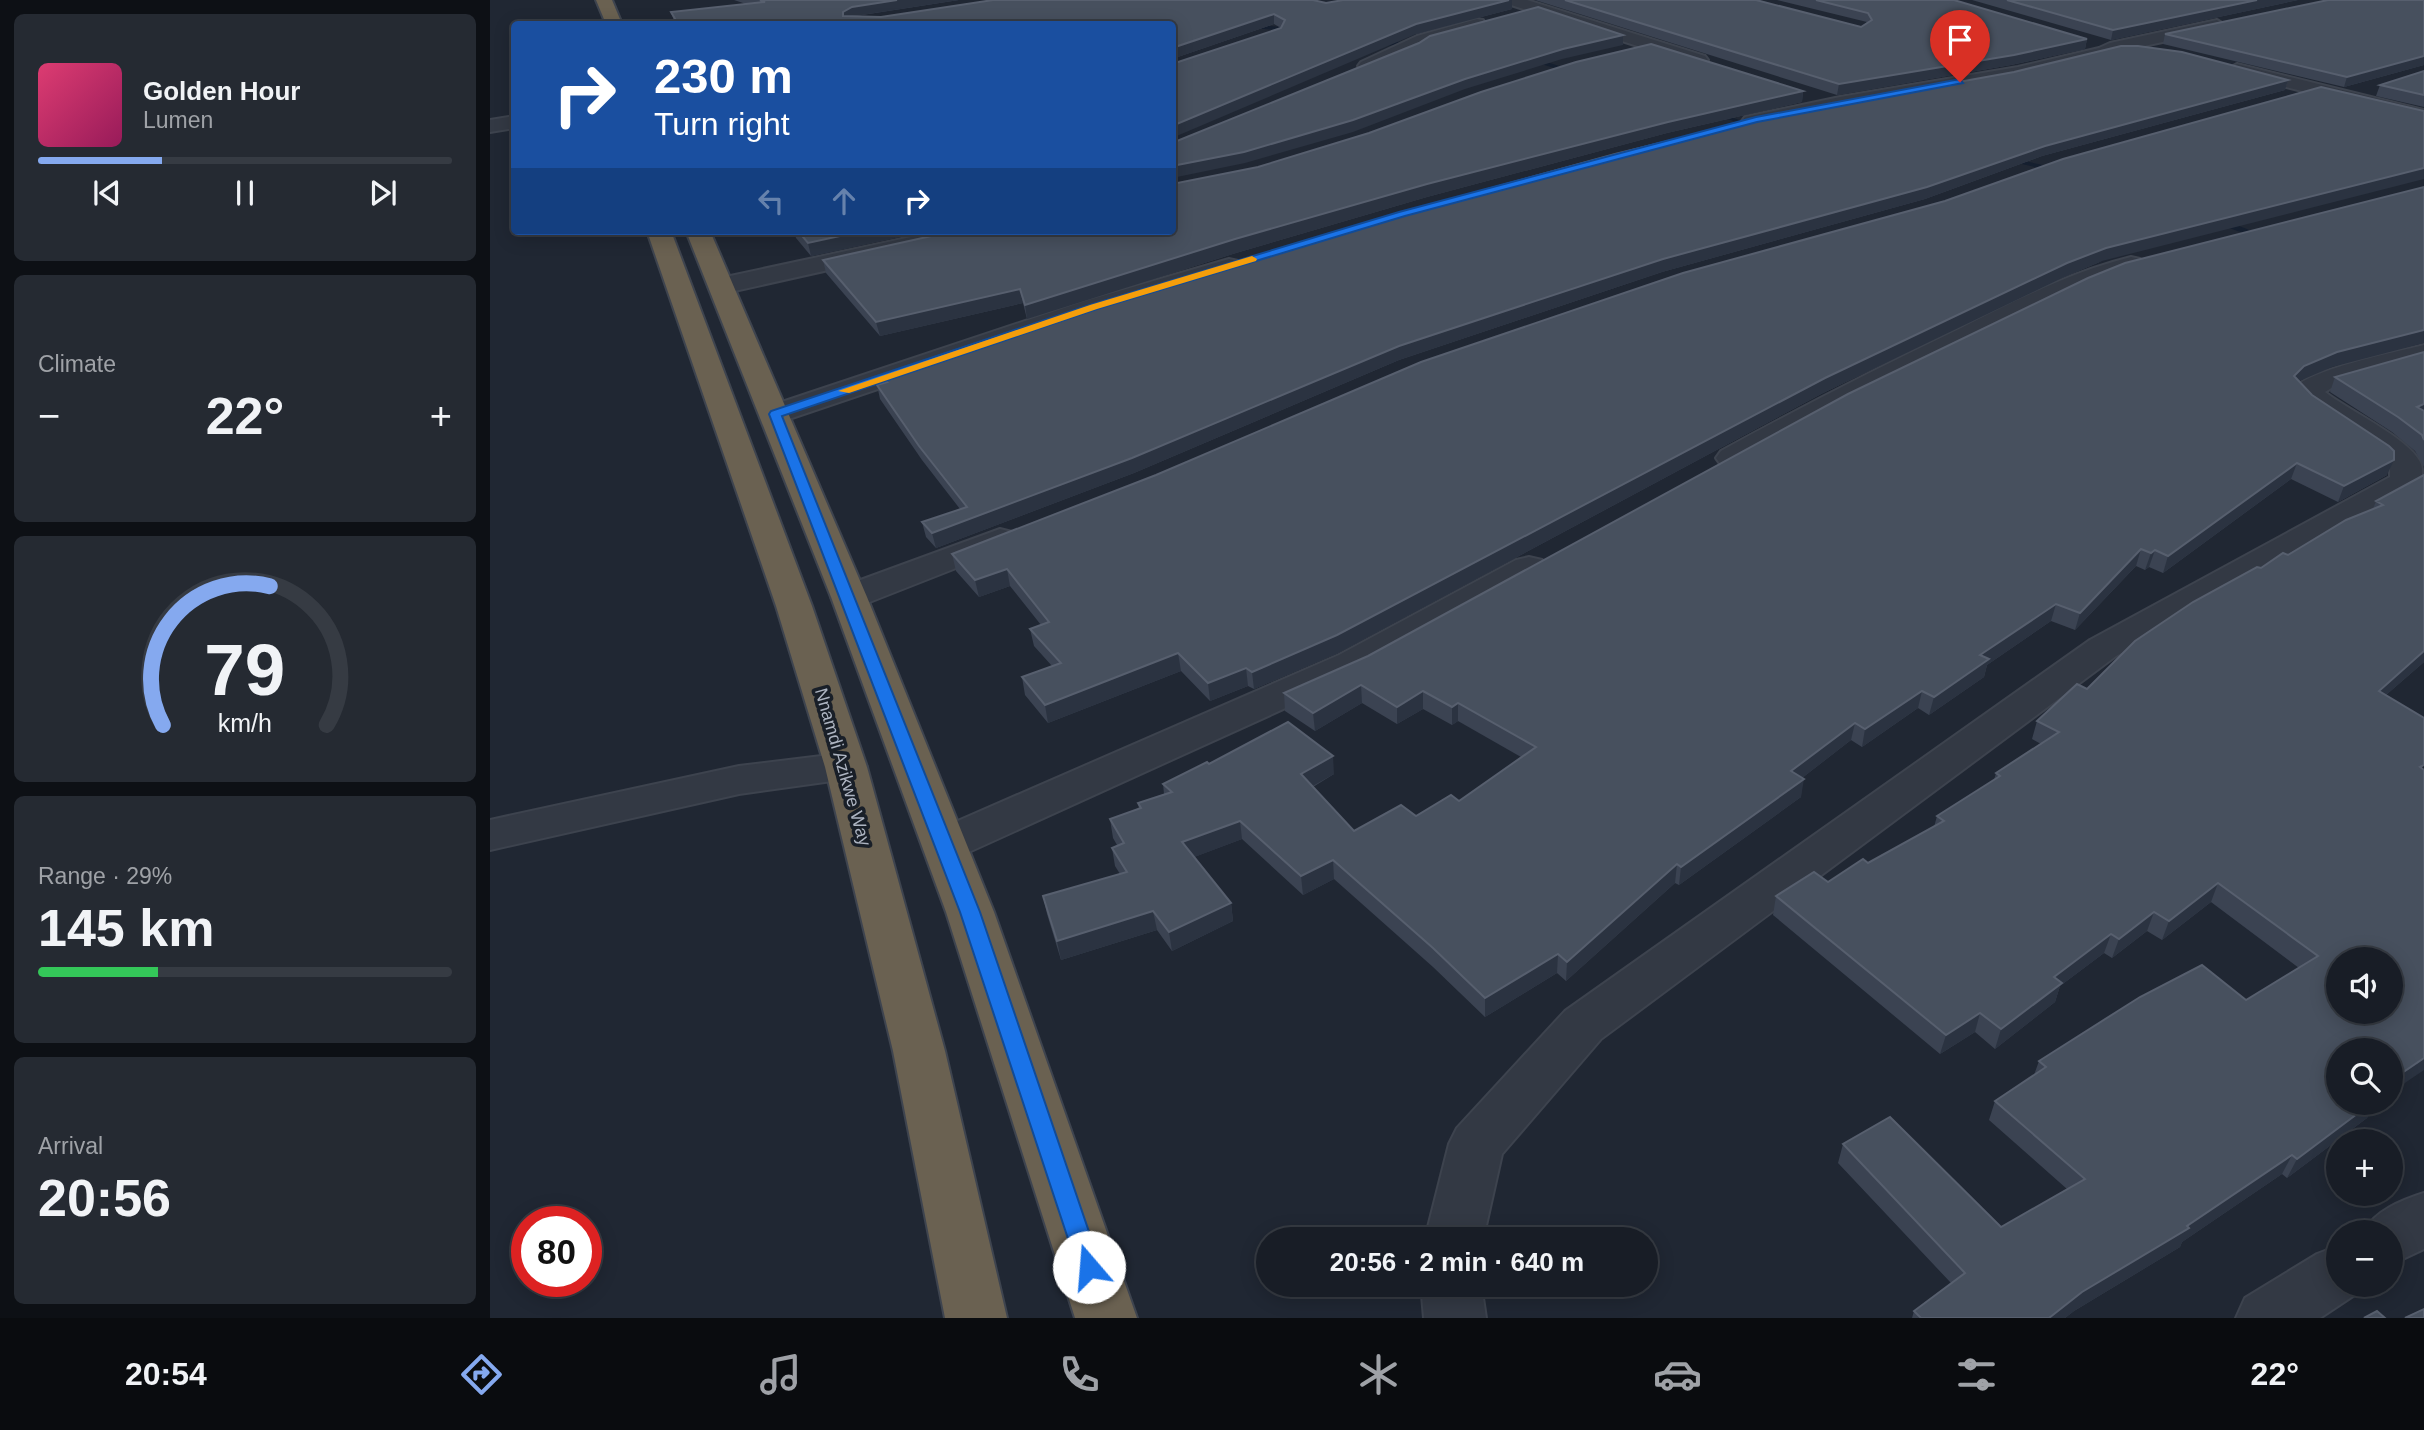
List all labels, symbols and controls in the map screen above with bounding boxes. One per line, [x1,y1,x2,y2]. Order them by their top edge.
pin [1930,10,1990,82]
icon: arrive [1941,21,1979,59]
icon: right [539,49,630,140]
text: 230 m [654,49,793,103]
text: Golden Hour [143,76,300,106]
text: Turn right [654,106,790,142]
text: Lumen [143,107,213,133]
icon: previous [88,174,126,212]
icon: pause [226,174,264,212]
icon: next [364,174,402,212]
icon: left [752,182,790,220]
icon: ahead [825,182,863,220]
icon: right [898,182,936,220]
text: Climate [38,351,116,377]
text: 22° [206,387,284,445]
text: − [38,395,60,437]
text: + [430,395,452,437]
text: 79 [205,629,285,710]
street label: Nnamdi Azikwe Way [811,686,875,848]
text: km/h [218,709,272,737]
text: Range · 29% [38,863,172,889]
text: 145 km [38,899,214,957]
map controls [2326,947,2403,1297]
button: sound [2326,947,2403,1024]
button: search [2326,1038,2403,1115]
button: + [2326,1129,2403,1206]
text: Arrival [38,1133,103,1159]
text: 20:56 [38,1169,171,1227]
speed limit sign: 80 [511,1206,602,1297]
button: − [2326,1220,2403,1297]
position arrow [1052,1230,1126,1304]
text: 20:56 · 2 min · 640 m [1330,1247,1584,1277]
icon: directions [457,1350,506,1399]
icon: music [756,1350,805,1399]
icon: phone [1055,1350,1104,1399]
icon: climate [1354,1350,1403,1399]
icon: car [1653,1350,1702,1399]
icon: filters [1952,1350,2001,1399]
text: 20:54 [125,1356,207,1392]
text: 22° [2251,1356,2299,1392]

